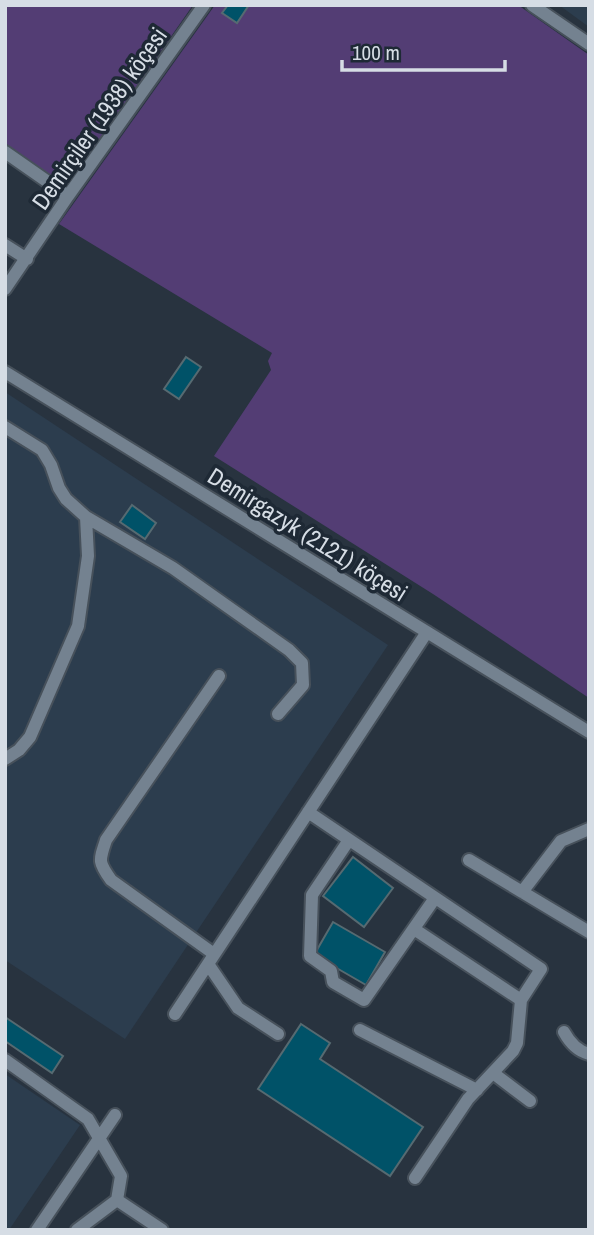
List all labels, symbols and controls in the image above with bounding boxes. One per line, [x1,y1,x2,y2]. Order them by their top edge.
street label: Demirçiler (1938) köçesi [24,21,174,215]
scale bar [342,28,505,72]
text: 100 m [352,38,400,67]
street label: Demirgazyk (2121) köçesi [202,460,414,608]

